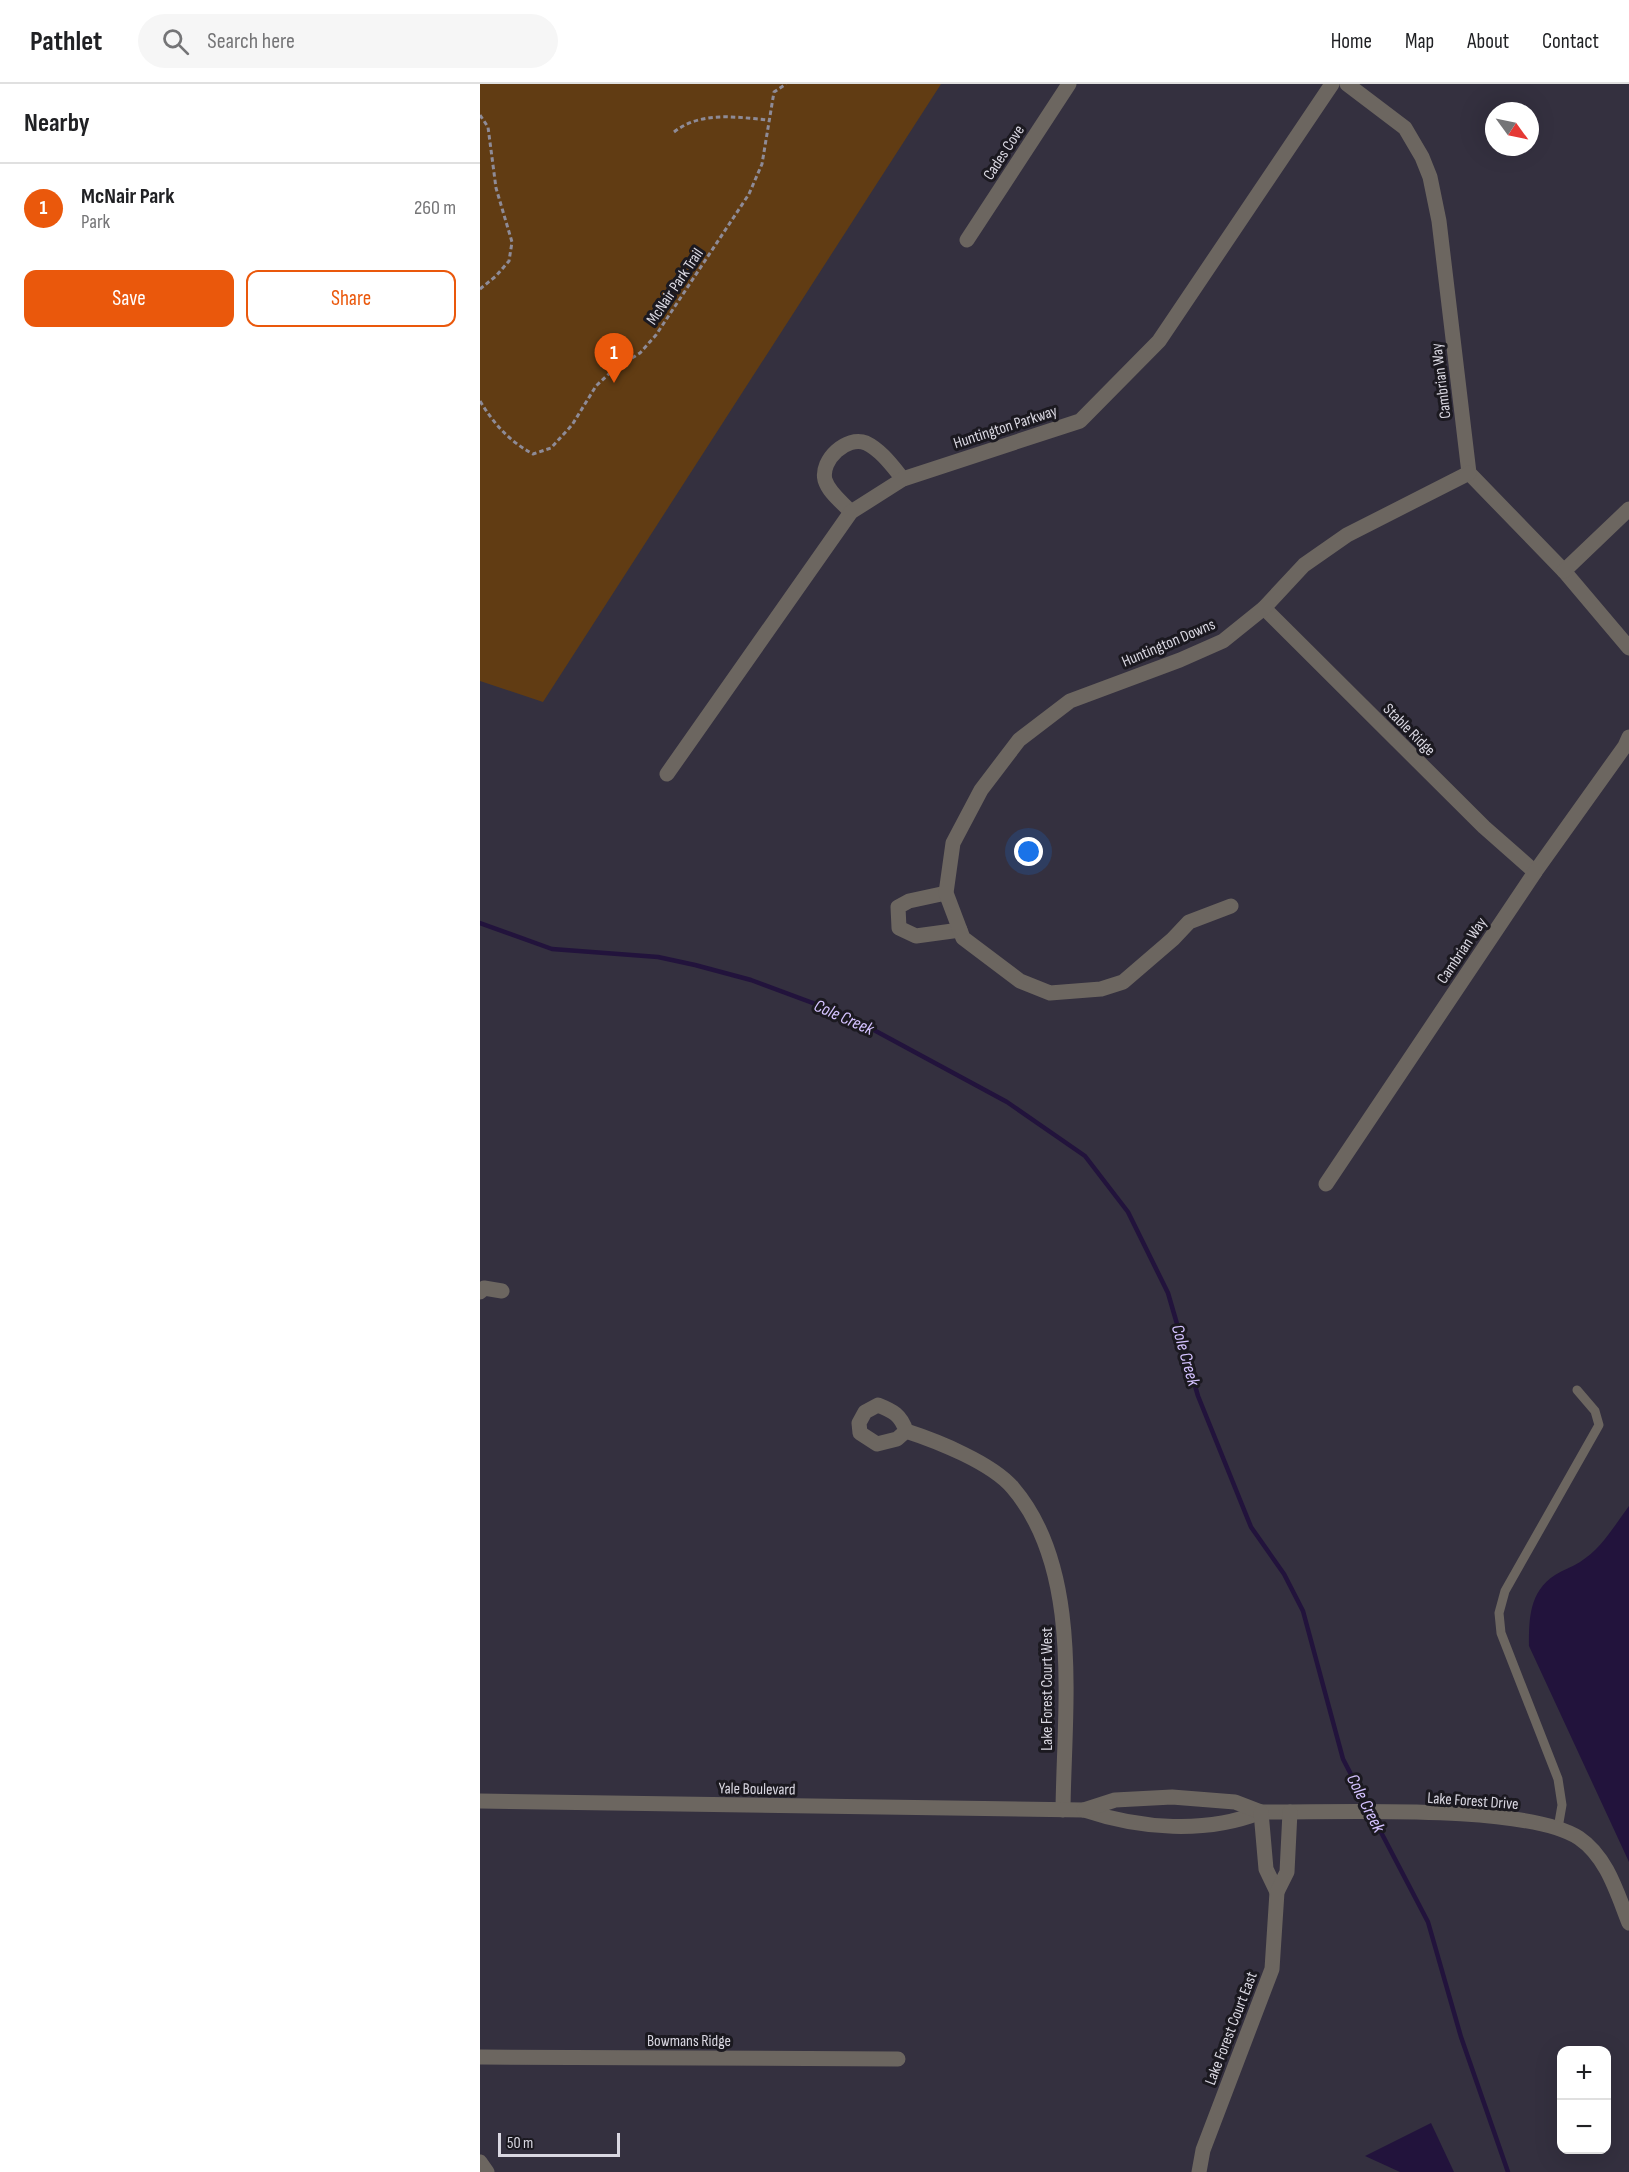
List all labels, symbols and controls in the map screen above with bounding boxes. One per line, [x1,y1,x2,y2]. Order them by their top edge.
search box [138,14,558,68]
text: Pathlet [30,25,102,58]
icon: search [159,25,192,58]
text: Search here [207,28,295,55]
text: Home [1331,29,1372,54]
text: Map [1405,29,1434,54]
text: About [1467,29,1509,54]
text: Contact [1542,29,1599,54]
north arrow [1485,102,1539,156]
text: Nearby [24,108,90,139]
street label: Cades Cove [979,122,1029,184]
text: McNair Park [81,183,174,210]
text: 1 [40,196,47,220]
text: 260 m [414,196,456,220]
text: Park [81,210,110,234]
street label: McNair Park Trail [643,245,708,329]
button: Save [24,270,234,327]
button: Share [246,270,456,327]
pin: 1 [594,334,634,383]
street label: Cambrian Way [1427,342,1456,420]
street label: Huntington Parkway [951,402,1060,453]
street label: Huntington Downs [1119,615,1218,672]
street label: Stable Ridge [1379,700,1439,760]
your location [1014,837,1043,866]
street label: Cambrian Way [1433,914,1491,988]
water label: Cole Creek [811,995,878,1040]
water label: Cole Creek [1167,1322,1205,1389]
street label: Lake Forest Court West [1038,1627,1057,1751]
water label: Cole Creek [1342,1770,1390,1837]
street label: Yale Boulevard [718,1779,796,1800]
street label: Lake Forest Drive [1427,1789,1519,1814]
street label: Lake Forest Court East [1201,1969,1262,2088]
street label: Bowmans Ridge [647,2032,731,2051]
map controls [1557,2046,1611,2154]
button: + [1557,2046,1611,2100]
button: − [1557,2100,1611,2154]
scale bar [498,2130,620,2158]
text: 50 m [507,2134,533,2153]

